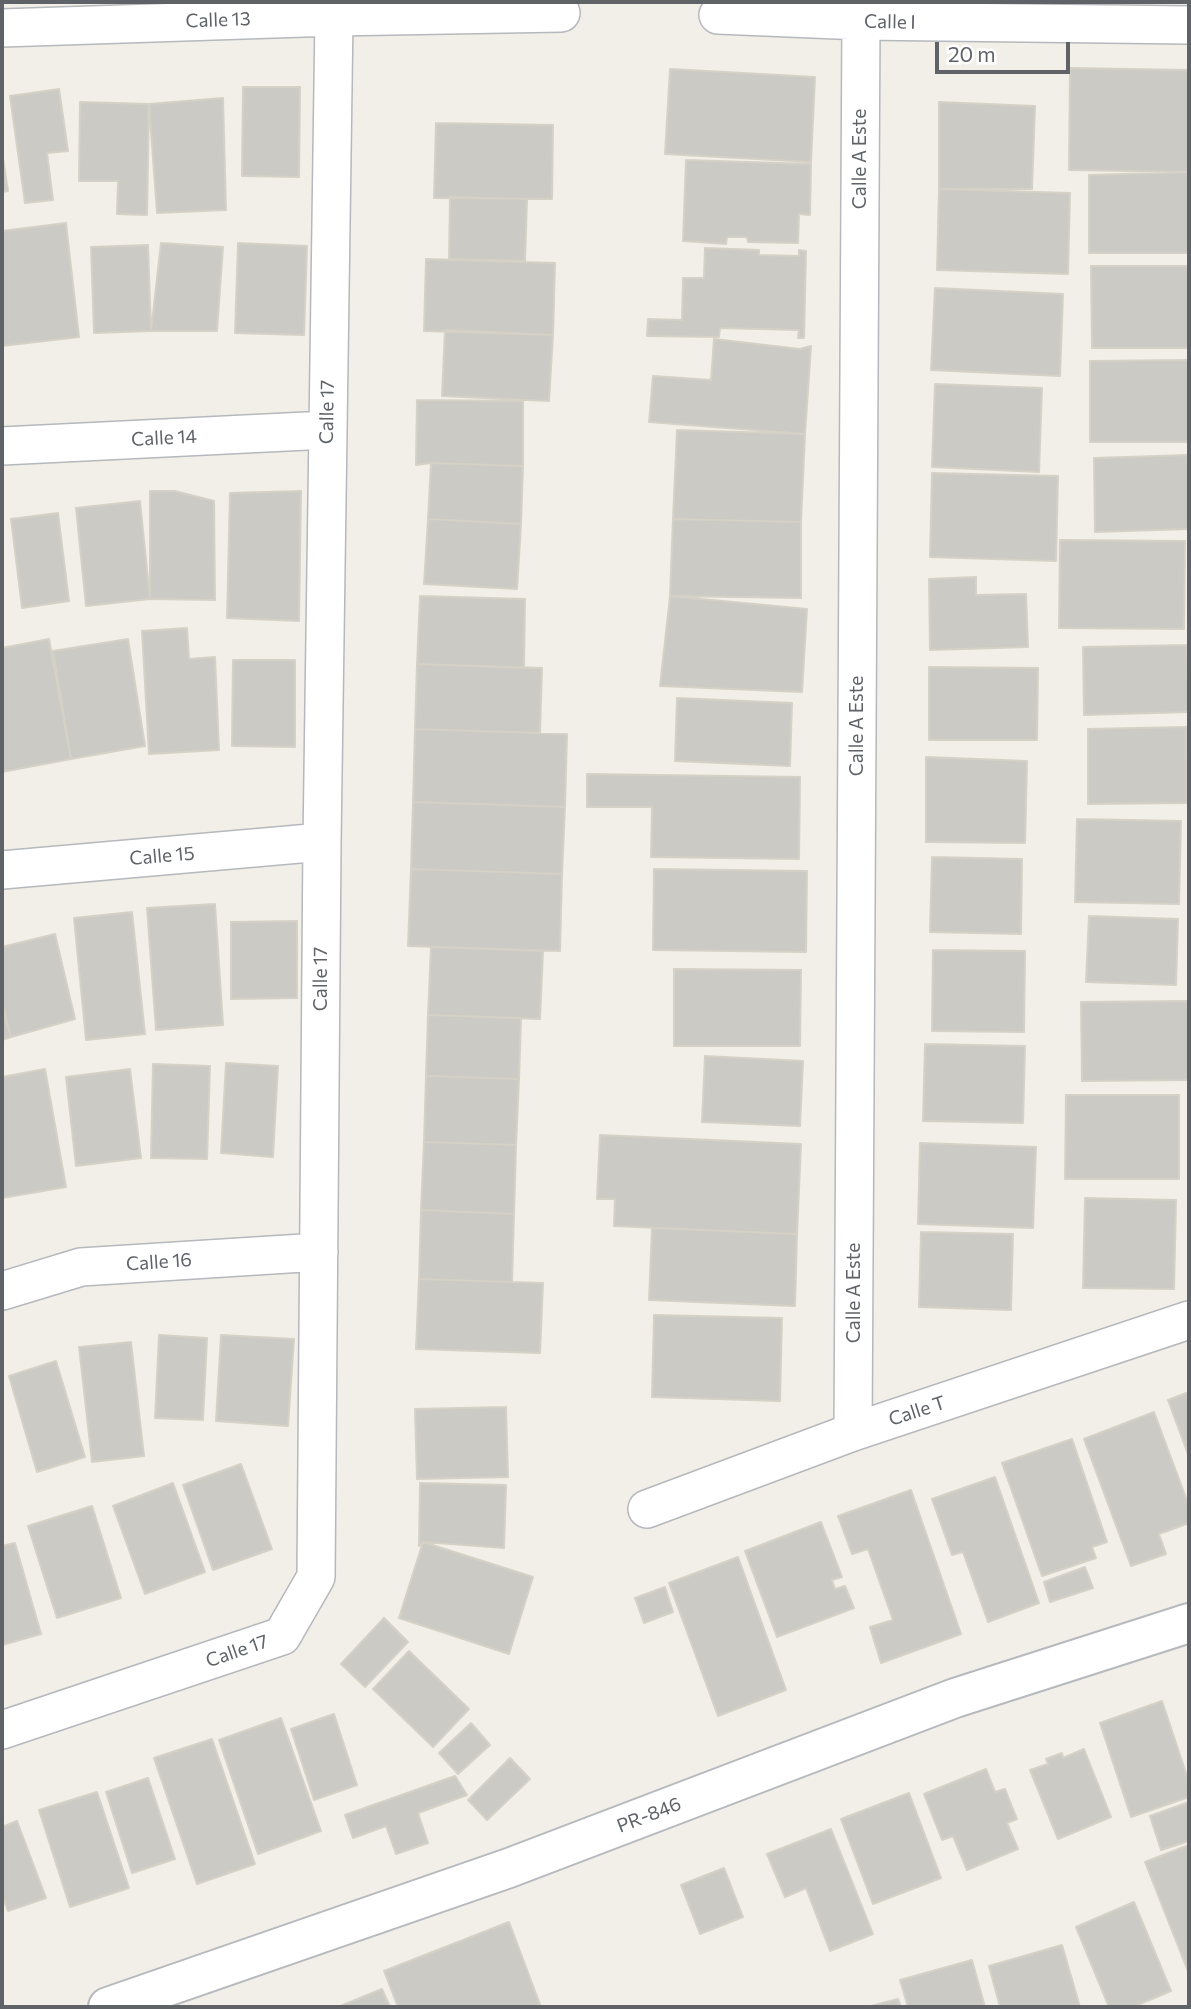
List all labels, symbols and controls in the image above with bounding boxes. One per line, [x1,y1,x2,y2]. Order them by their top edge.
street label: Calle 13 [185,7,251,33]
street label: Calle I [864,10,916,34]
scale bar [939,28,1074,72]
text: 20 m [948,41,996,66]
street label: Calle A Este [849,109,871,209]
street label: Calle 17 [315,380,339,444]
street label: Calle 14 [131,425,197,451]
street label: Calle A Este [846,676,868,776]
street label: Calle 15 [128,842,196,870]
street label: Calle 17 [310,947,332,1011]
street label: Calle A Este [843,1243,865,1343]
street label: Calle 16 [125,1248,193,1276]
street label: Calle T [886,1391,948,1431]
street label: Calle 17 [203,1630,271,1672]
street label: PR-846 [614,1792,684,1838]

